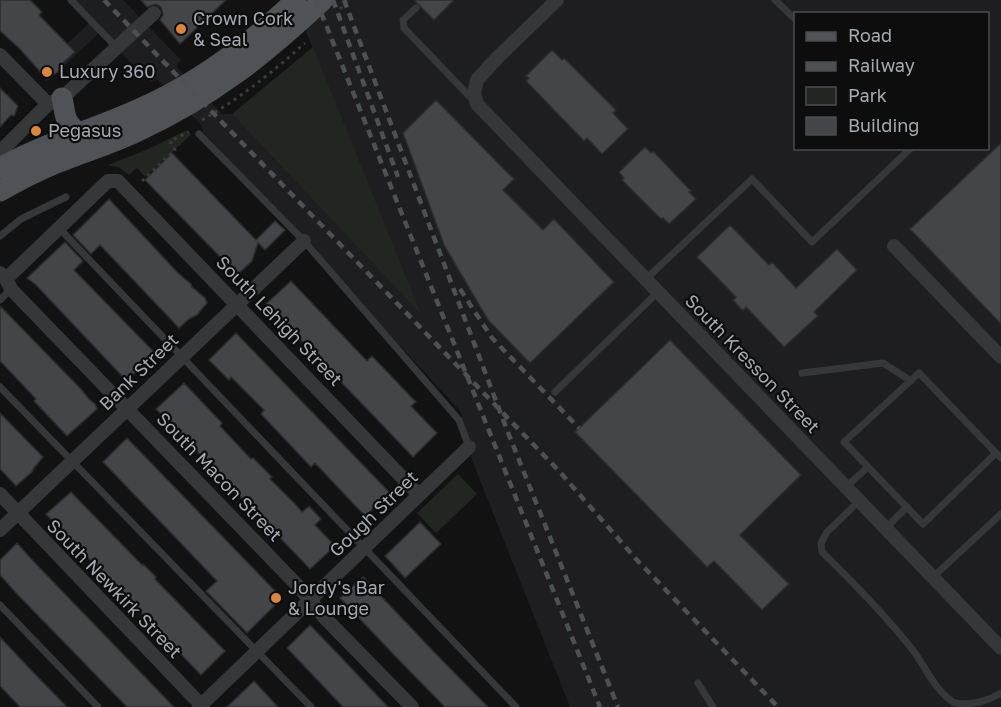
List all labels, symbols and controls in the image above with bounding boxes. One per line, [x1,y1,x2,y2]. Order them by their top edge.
place label: Crown Cork & Seal [193,7,293,50]
legend [794,12,989,150]
marker: Crown Cork & Seal [174,22,188,36]
text: Road [848,24,892,46]
text: Railway [848,54,915,76]
place label: Luxury 360 [59,60,155,82]
marker: Luxury 360 [40,65,54,79]
text: Park [848,84,887,106]
text: Building [848,114,919,136]
place label: Pegasus [48,119,121,141]
marker: Pegasus [29,124,43,138]
street label: South Lehigh Street [212,251,347,390]
street label: South Kresson Street [681,289,825,437]
street label: Bank Street [94,328,182,414]
street label: South Macon Street [152,407,287,545]
street label: Gough Street [325,466,422,561]
street label: South Newkirk Street [43,514,187,662]
place label: Jordy's Bar & Lounge [288,576,385,619]
marker: Jordy's Bar & Lounge [269,591,283,605]

